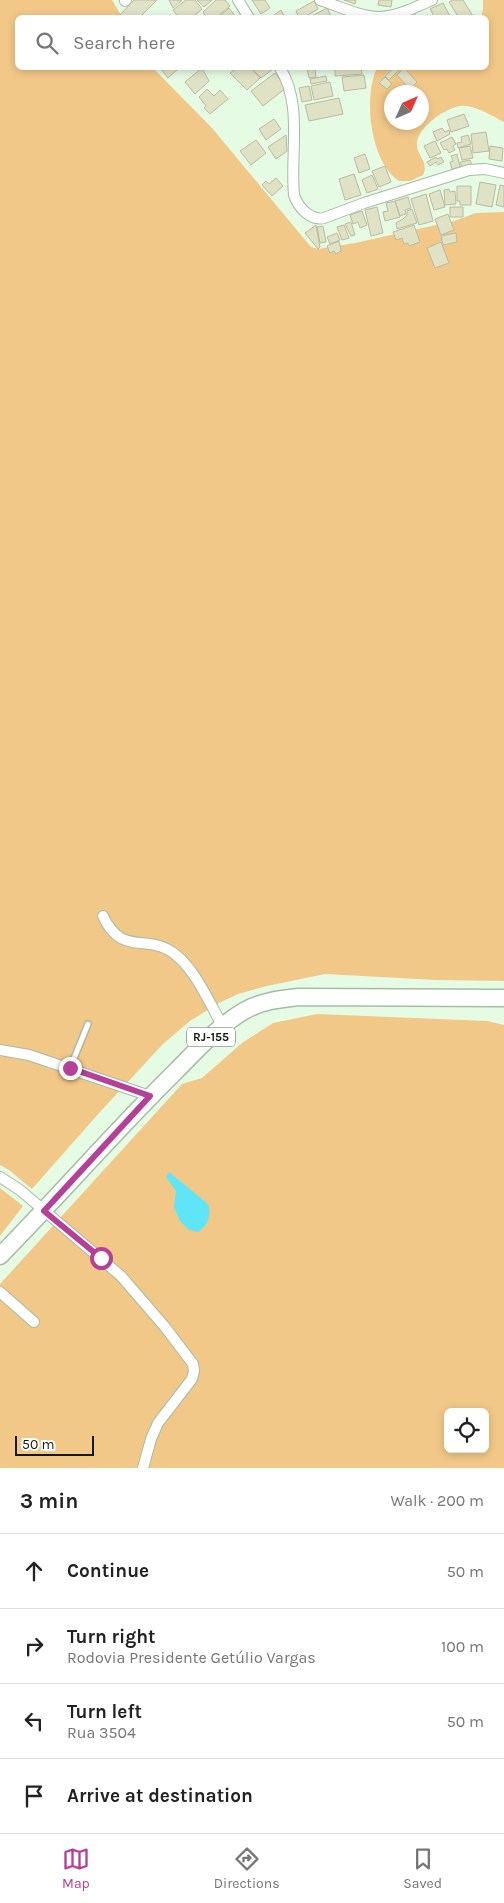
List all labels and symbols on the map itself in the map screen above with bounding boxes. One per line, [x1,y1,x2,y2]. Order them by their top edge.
north arrow [384,85,429,130]
road number: RJ-155 [187,1028,235,1046]
route end [59,1057,82,1080]
route start [90,1247,113,1270]
scale bar [15,1433,94,1456]

